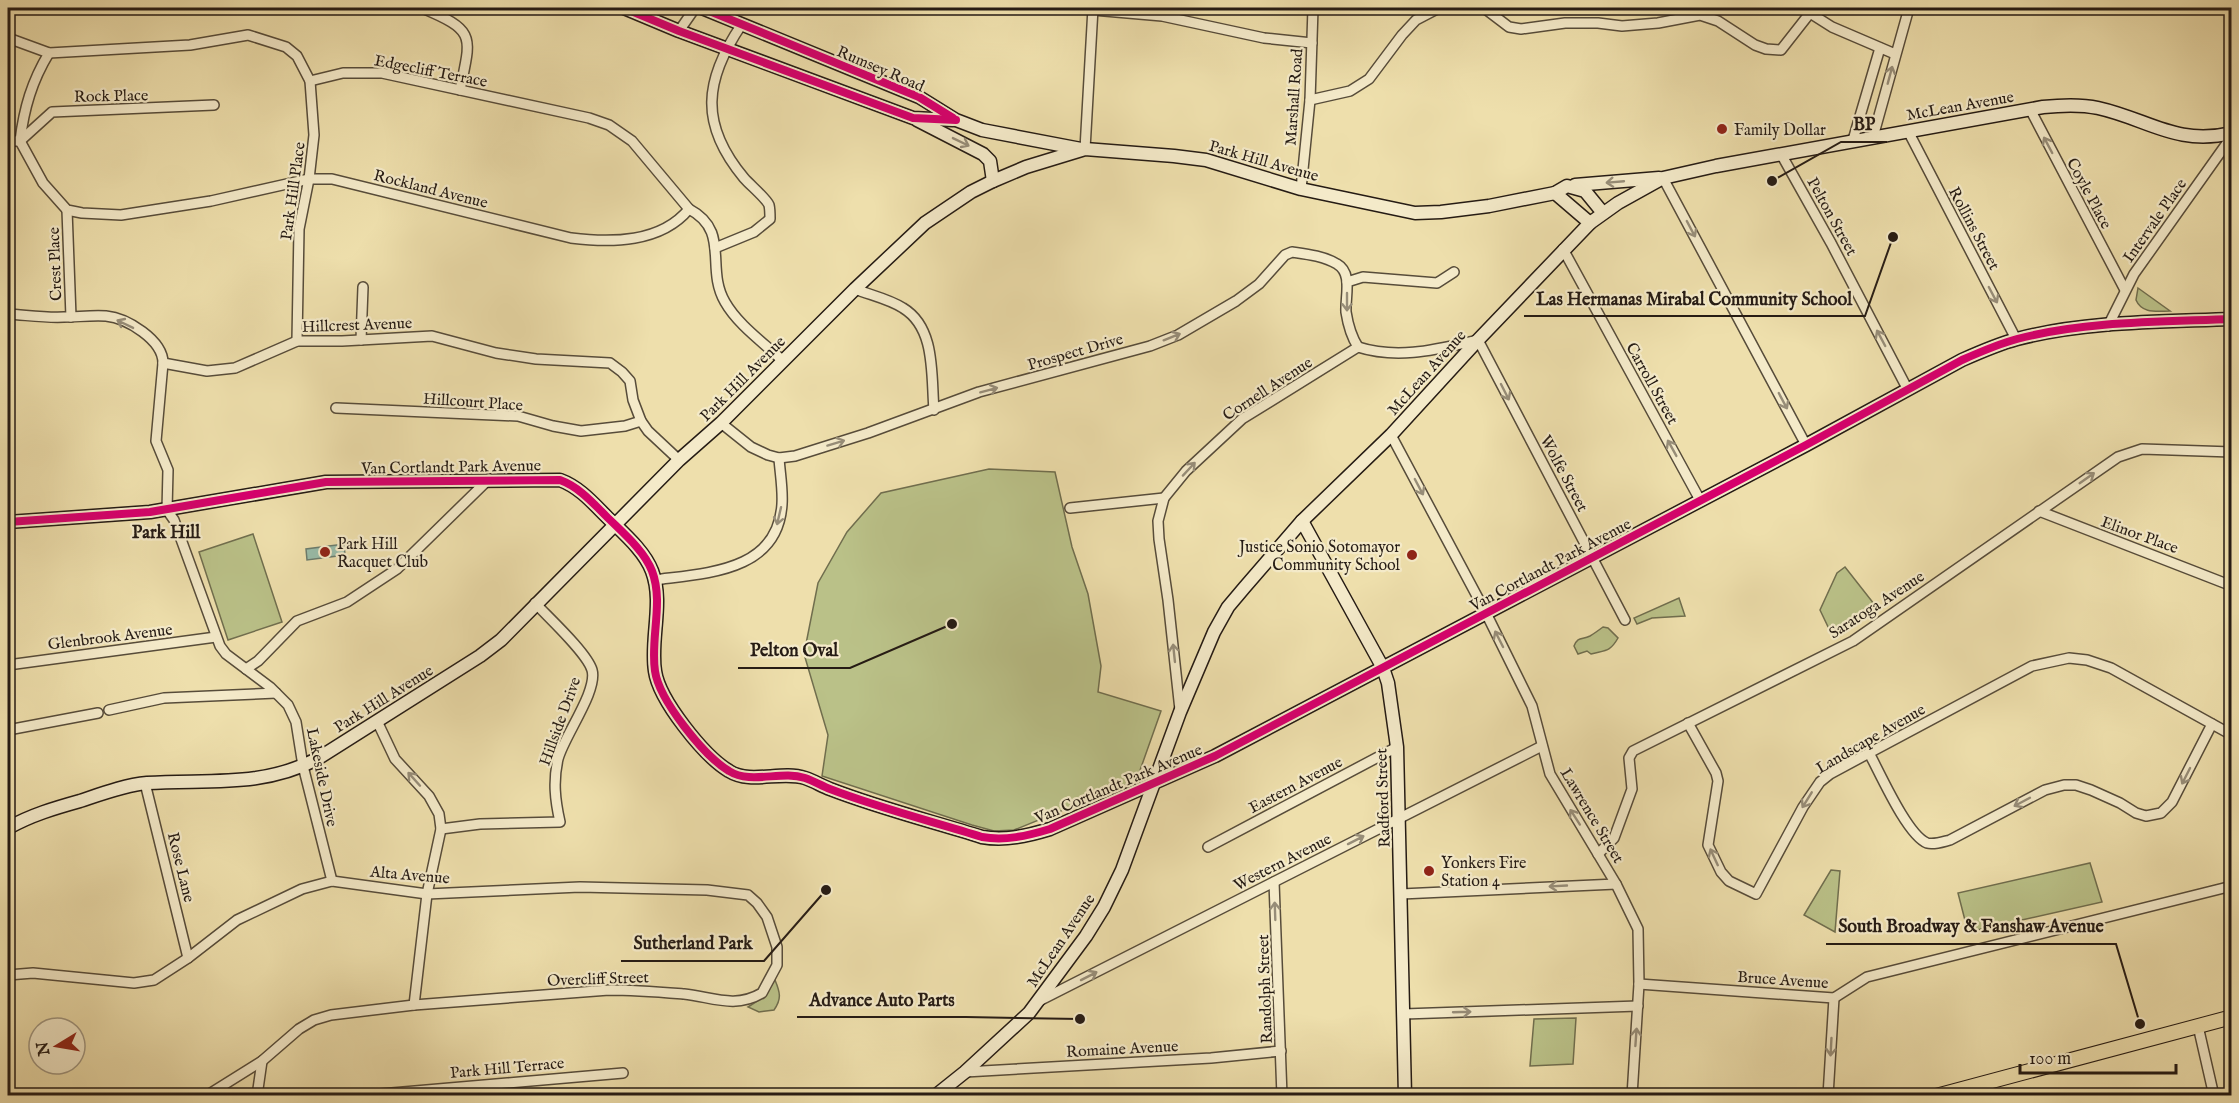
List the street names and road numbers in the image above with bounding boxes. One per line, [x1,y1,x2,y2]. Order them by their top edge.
street label: Rumsey Road [833,42,927,97]
street label: Marshall Road [1282,47,1308,146]
street label: Edgecliff Terrace [372,51,489,93]
street label: Rock Place [74,86,148,108]
street label: McLean Avenue [1905,88,2016,126]
street label: Park Hill Avenue [1206,137,1321,187]
street label: Park Hill Place [277,141,311,242]
street label: Coyle Place [2061,155,2115,233]
street label: Rockland Avenue [371,166,490,214]
street label: Pelton Street [1802,174,1861,260]
street label: Intervale Place [2119,175,2192,267]
street label: Rollins Street [1943,184,2004,274]
street label: Crest Place [45,227,67,301]
street label: Hillcrest Avenue [302,314,413,338]
street label: McLean Avenue [1384,326,1471,420]
street label: Prospect Drive [1025,330,1126,376]
street label: Park Hill Avenue [696,332,790,426]
street label: Carroll Street [1621,339,1682,429]
street label: Cornell Avenue [1219,353,1317,426]
street label: Hillcourt Place [422,390,523,416]
street label: Wolfe Street [1535,432,1592,516]
street label: Van Cortlandt Park Avenue [360,456,541,480]
street label: Elinor Place [2098,513,2181,559]
street label: Van Cortlandt Park Avenue [1466,515,1635,617]
street label: Saratoga Avenue [1826,567,1929,644]
street label: Glenbrook Avenue [47,620,174,656]
street label: Park Hill Avenue [331,661,437,738]
street label: Hillside Drive [536,674,586,769]
street label: Landscape Avenue [1813,700,1929,779]
street label: Lakeside Drive [301,726,341,829]
street label: Van Cortlandt Park Avenue [1031,740,1205,830]
street label: Radford Street [1372,747,1396,848]
street label: Eastern Avenue [1246,753,1346,819]
street label: Lawrence Street [1555,765,1628,868]
street label: Rose Lane [162,830,198,905]
street label: Western Avenue [1231,830,1335,896]
street label: Alta Avenue [368,862,451,889]
street label: McLean Avenue [1023,891,1100,992]
street label: Randolph Street [1254,933,1278,1044]
street label: Overcliff Street [547,968,650,992]
street label: Bruce Avenue [1737,968,1829,994]
street label: Romaine Avenue [1065,1037,1179,1063]
street label: Park Hill Terrace [449,1054,565,1084]

